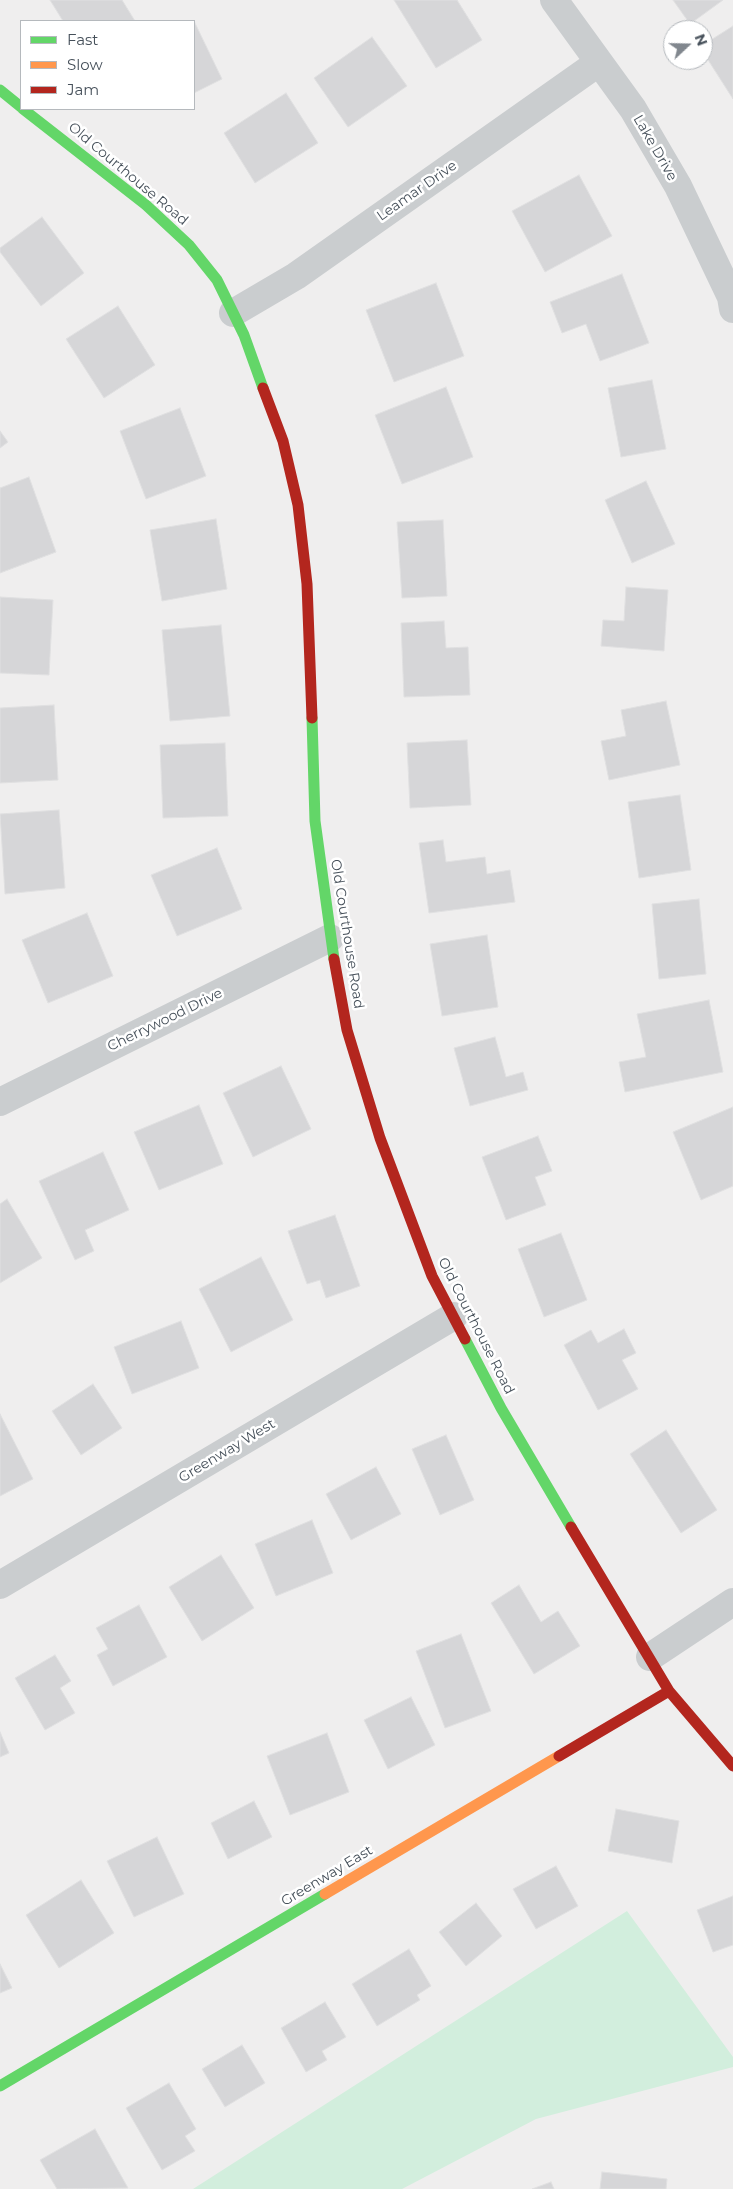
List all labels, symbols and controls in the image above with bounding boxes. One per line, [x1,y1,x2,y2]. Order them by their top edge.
legend [20,20,195,110]
north arrow [663,20,713,70]
text: Fast [67,30,98,49]
text: N [691,31,711,48]
text: Slow [67,55,103,74]
text: Jam [67,80,99,99]
street label: Lake Drive [629,112,681,184]
street label: Old Courthouse Road [65,119,191,229]
street label: Leamar Drive [374,157,460,225]
street label: Old Courthouse Road [327,858,367,1010]
street label: Cherrywood Drive [105,985,225,1055]
street label: Old Courthouse Road [434,1255,518,1397]
street label: Greenway West [176,1416,278,1486]
street label: Greenway East [278,1842,376,1910]

